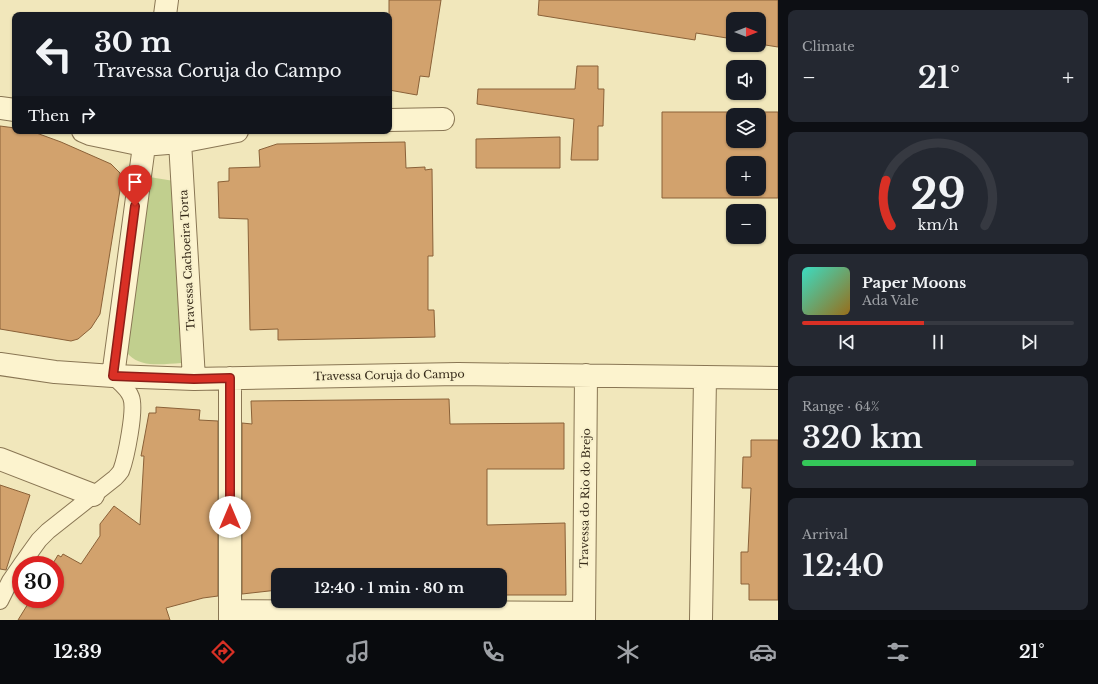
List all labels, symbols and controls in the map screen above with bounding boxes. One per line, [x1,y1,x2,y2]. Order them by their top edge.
north arrow [726,12,766,52]
map controls [726,12,766,244]
text: 30 m [94,25,171,60]
icon: left [28,28,80,80]
text: Climate [802,38,855,55]
text: 21° [918,59,960,96]
text: Travessa Coruja do Campo [94,60,342,82]
button: sound [726,60,766,100]
text: − [802,64,816,91]
text: + [1062,64,1074,91]
icon: right [77,104,99,126]
text: Then [28,106,69,125]
button: layers [726,108,766,148]
button: + [726,156,766,196]
pin [118,165,152,206]
text: 29 [910,169,966,220]
icon: arrive [124,171,146,193]
street label: Travessa Cachoeira Torta [176,188,198,331]
button: − [726,204,766,244]
text: km/h [918,216,958,234]
text: Paper Moons [862,273,966,292]
text: Ada Vale [862,292,919,309]
icon: previous [836,331,858,353]
icon: pause [927,331,949,353]
icon: next [1018,331,1040,353]
street label: Travessa Coruja do Campo [313,367,465,383]
text: Range · 64% [802,398,879,415]
text: 320 km [802,419,923,456]
street label: Travessa do Rio do Brejo [577,428,593,568]
position arrow [209,496,251,538]
text: Arrival [802,526,848,543]
text: 12:40 [802,547,884,584]
speed limit sign: 30 [12,556,64,608]
text: 12:40 · 1 min · 80 m [314,578,464,597]
icon: directions [209,638,237,666]
icon: music [344,638,372,666]
icon: phone [479,638,507,666]
icon: climate [614,638,642,666]
icon: car [749,638,777,666]
icon: filters [884,638,912,666]
text: 12:39 [54,641,102,663]
text: 21° [1019,641,1044,663]

